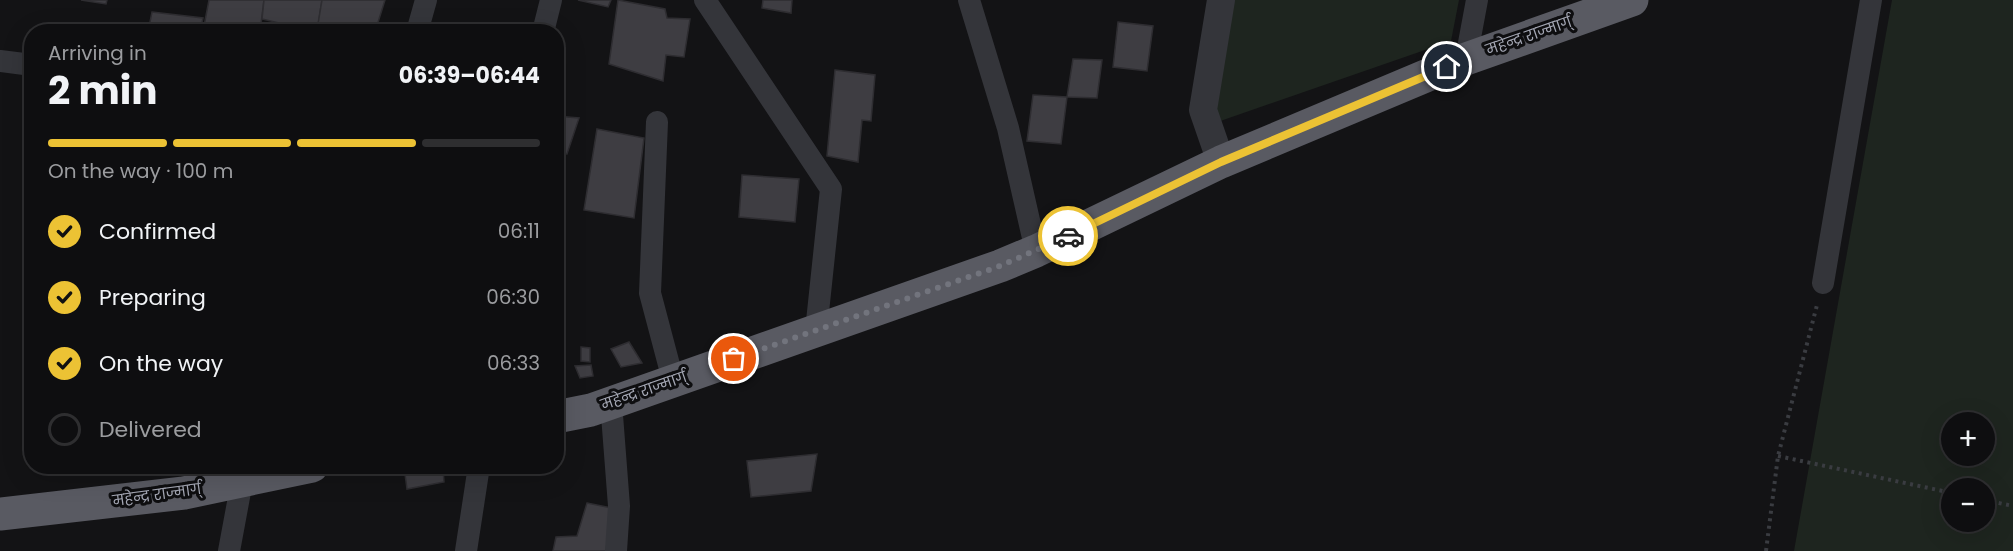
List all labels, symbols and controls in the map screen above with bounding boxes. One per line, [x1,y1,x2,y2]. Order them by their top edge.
street label: महेन्द्र राज्मार्ग् [1482,10,1577,60]
text: Arriving in [48,39,147,67]
pin [1421,41,1472,92]
icon: home [1430,50,1463,83]
text: 06:39–06:44 [399,60,540,91]
text: 2 min [48,63,158,118]
text: On the way · 100 m [48,157,233,185]
courier [1038,206,1098,266]
icon: check [48,215,81,248]
text: Confirmed [99,216,216,247]
text: 06:11 [498,217,540,245]
icon: car [1052,220,1085,253]
icon: check [48,281,81,314]
text: Preparing [99,282,206,313]
text: 06:30 [486,283,540,311]
pin [708,333,759,384]
icon: bag [717,342,750,375]
icon: check [48,347,81,380]
text: On the way [99,348,223,379]
text: 06:33 [487,349,540,377]
street label: महेन्द्र राज्मार्ग् [597,365,692,415]
map controls [1941,412,1995,532]
button: + [1941,412,1995,466]
text: Delivered [99,414,202,445]
street label: महेन्द्र राज्मार्ग् [110,477,206,511]
button: − [1941,478,1995,532]

